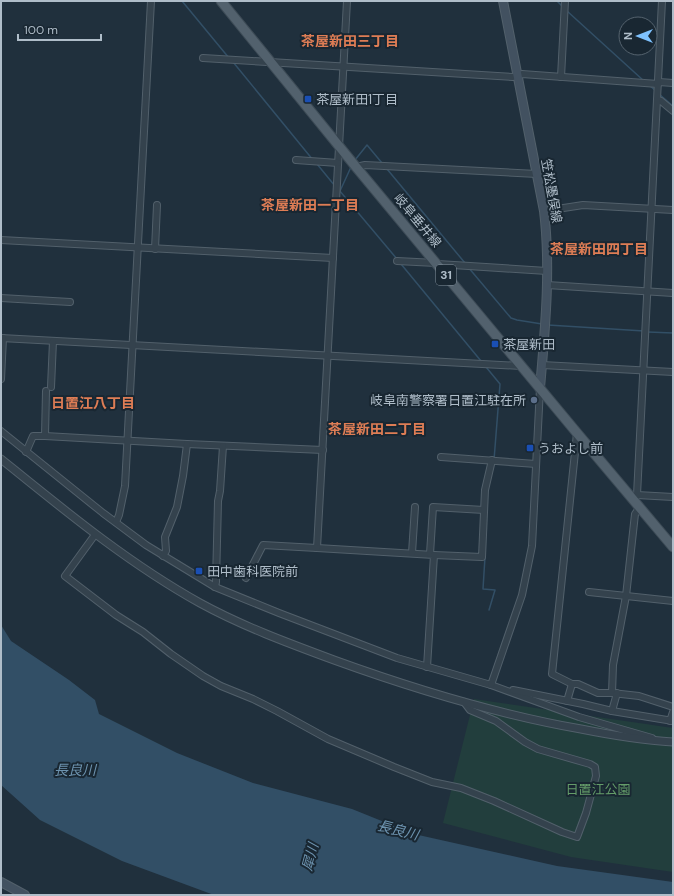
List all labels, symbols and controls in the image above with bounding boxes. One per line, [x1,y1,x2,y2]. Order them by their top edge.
scale bar [18,16,101,42]
north arrow [618,16,658,56]
text: 100 m [24,22,58,38]
district label: 茶屋新田三丁目 [301,32,399,50]
text: N [621,32,635,40]
place label: 茶屋新田1丁目 [316,91,398,108]
marker: 茶屋新田1丁目 [303,94,313,104]
street label: 笠松墨俣線 [537,158,566,225]
street label: 岐阜垂井線 [390,190,445,251]
district label: 茶屋新田一丁目 [261,196,359,214]
district label: 茶屋新田四丁目 [550,240,648,258]
road number: 31 [436,265,456,285]
place label: 茶屋新田 [503,336,555,353]
marker: 茶屋新田 [490,339,500,349]
place label: 岐阜南警察署日置江駐在所 [370,392,526,409]
district label: 日置江八丁目 [51,394,135,412]
marker: 岐阜南警察署日置江駐在所 [529,395,539,405]
district label: 茶屋新田二丁目 [328,420,426,438]
place label: うおよし前 [538,440,603,457]
marker: うおよし前 [525,443,535,453]
place label: 田中歯科医院前 [207,563,298,580]
marker: 田中歯科医院前 [194,566,204,576]
water label: 長良川 [54,761,98,779]
park label: 日置江公園 [565,781,631,798]
water label: 長良川 [375,816,422,844]
water label: 犀川 [298,839,323,873]

